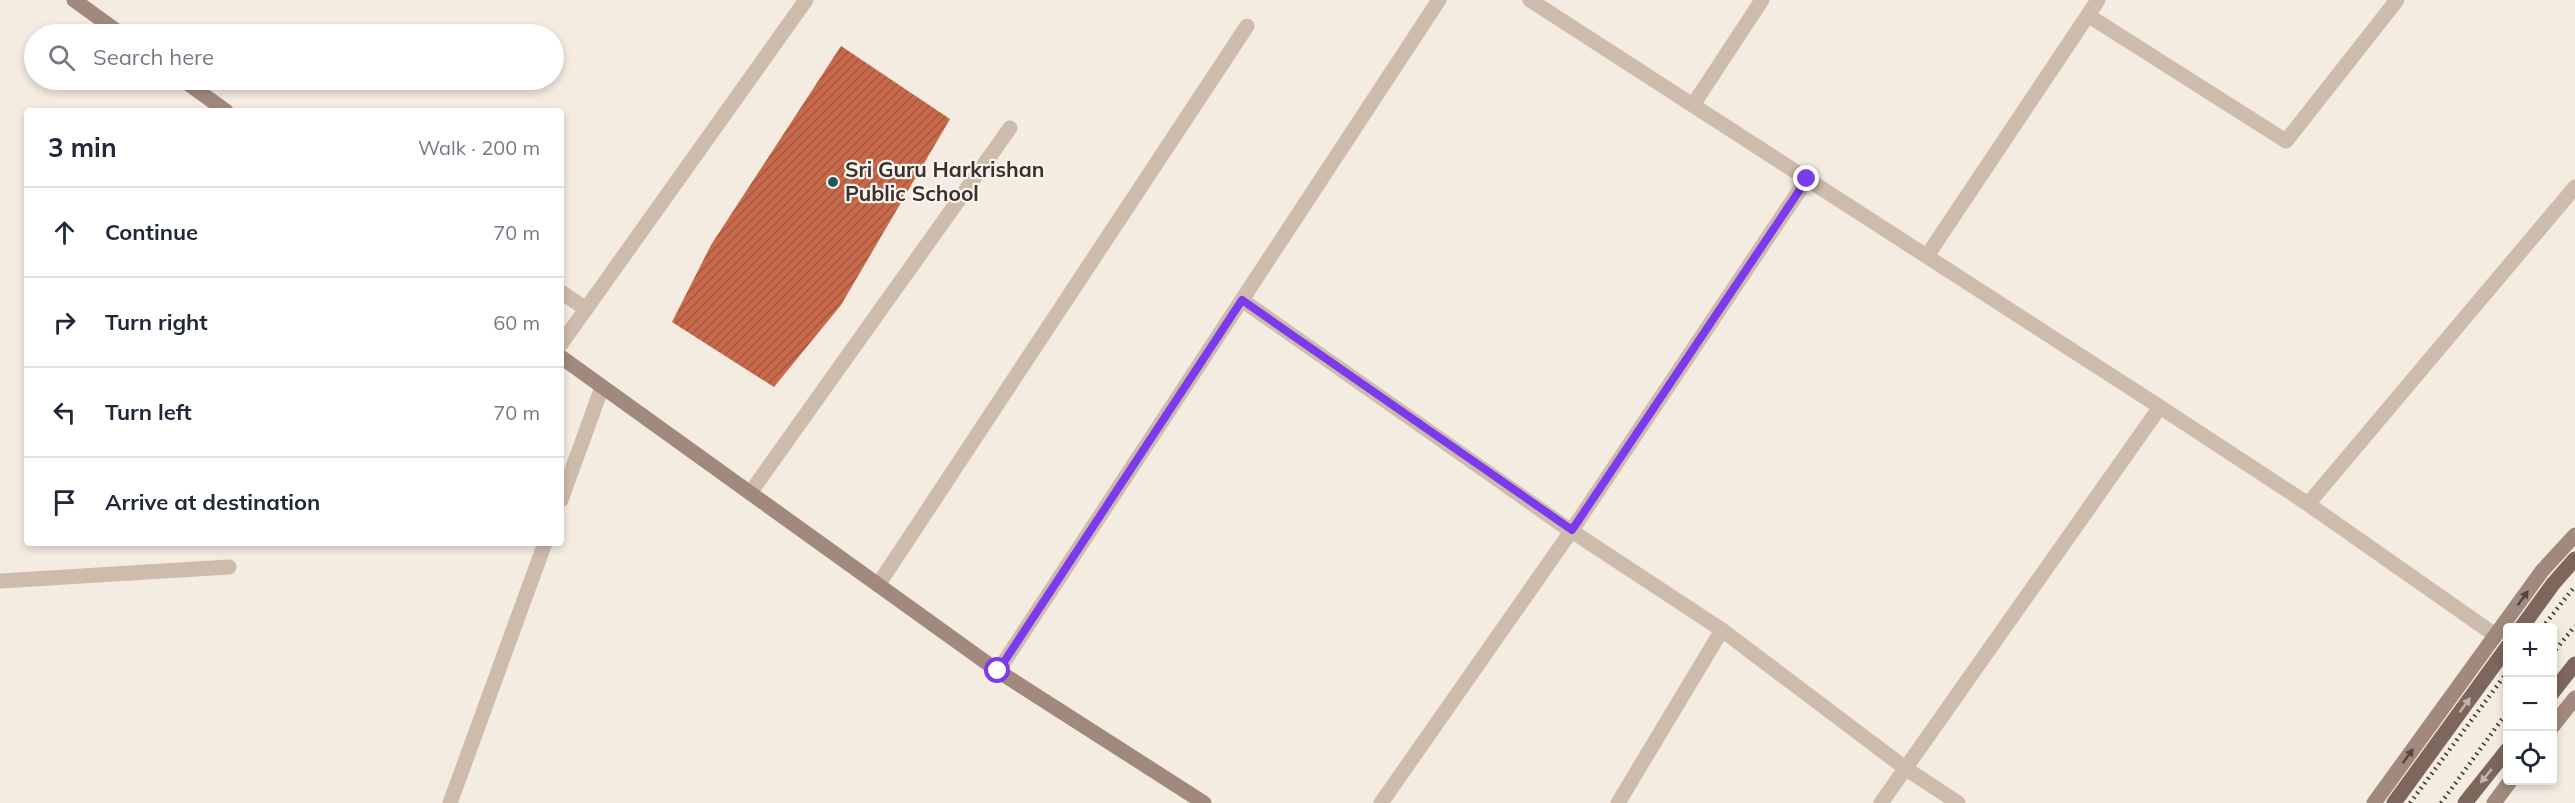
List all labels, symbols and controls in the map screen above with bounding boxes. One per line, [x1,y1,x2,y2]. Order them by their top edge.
search box [24,24,564,90]
icon: search [45,41,78,74]
text: Search here [93,43,214,71]
text: 3 min [48,131,117,164]
text: Walk · 200 m [418,135,540,160]
place label: Sri Guru Harkrishan Public School [845,156,1044,206]
route end [1793,165,1819,191]
marker: Sri Guru Harkrishan Public School [826,175,840,189]
icon: ahead [48,216,81,249]
text: Continue [105,218,198,246]
text: 70 m [493,220,540,245]
icon: right [48,306,81,339]
text: Turn right [105,308,208,336]
text: 60 m [493,310,540,335]
icon: left [48,396,81,429]
text: Turn left [105,398,192,426]
text: 70 m [493,400,540,425]
icon: arrive [48,486,81,519]
text: Arrive at destination [105,488,320,516]
one-way arrow [2516,590,2528,605]
map controls [2503,623,2557,785]
button: + [2503,623,2557,677]
route start [984,657,1010,683]
button: − [2503,677,2557,731]
one-way arrow [2459,697,2471,713]
button: locate [2503,731,2557,785]
one-way arrow [2402,748,2414,764]
one-way arrow [2480,768,2493,784]

